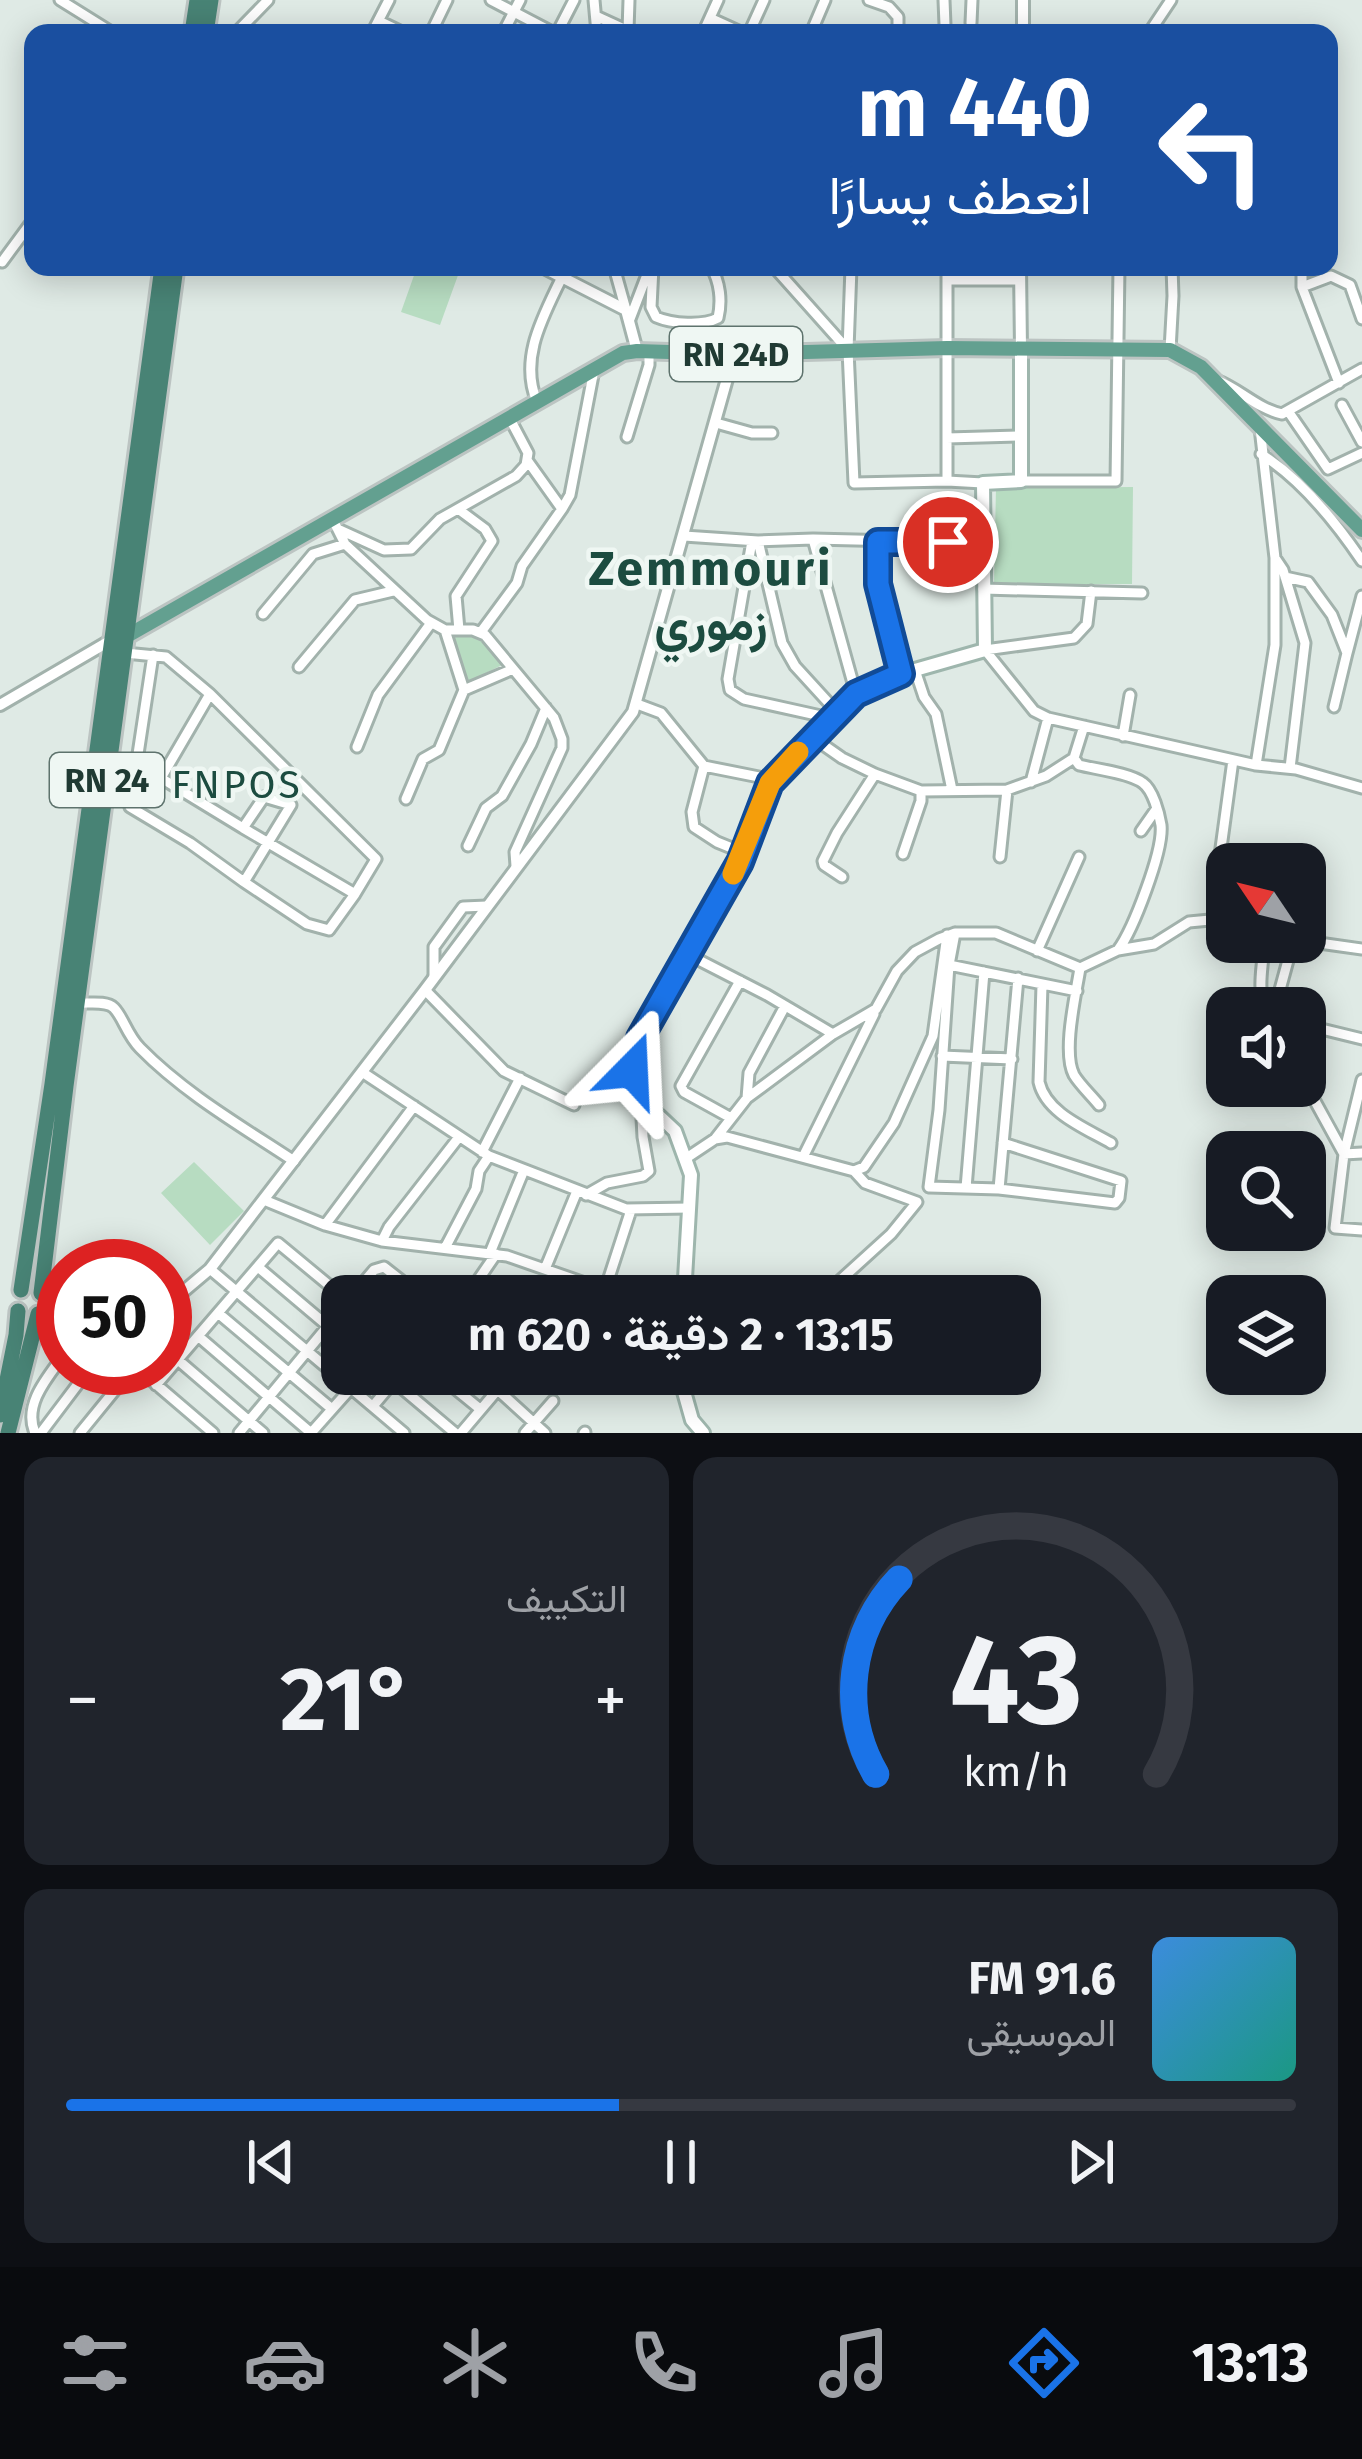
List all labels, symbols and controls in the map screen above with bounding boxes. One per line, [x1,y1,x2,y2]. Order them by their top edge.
text: 440 m [857,57,1092,158]
icon: left [1134,72,1290,228]
text: انعطف يسارًا [828,164,1092,228]
road number: RN 24D [670,327,802,381]
pin [897,491,999,593]
icon: arrive [915,509,981,575]
district label: Zemmouri زموري [589,540,834,663]
road number: RN 24 [50,753,164,807]
district label: FNPOS [171,762,303,808]
north arrow [1206,843,1326,963]
map controls [1206,843,1326,1395]
button: sound [1206,987,1326,1107]
position arrow [569,1007,695,1133]
button: search [1206,1131,1326,1251]
speed limit sign: 50 [36,1239,192,1395]
button: layers [1206,1275,1326,1395]
text: 13:15 · 2 دقيقة · 620 m [468,1308,894,1362]
text: التكييف [506,1576,627,1622]
text: 43 [949,1606,1082,1756]
text: 21° [280,1646,413,1754]
text: − [66,1661,99,1740]
text: + [594,1661,627,1740]
text: km/h [962,1746,1069,1797]
text: 91.6 FM [968,1952,1116,2006]
text: الموسيقى [966,2010,1116,2056]
icon: previous [238,2129,304,2195]
icon: pause [648,2129,714,2195]
icon: next [1058,2129,1124,2195]
icon: filters [53,2321,137,2405]
icon: car [243,2321,327,2405]
icon: climate [433,2321,517,2405]
icon: phone [622,2321,706,2405]
icon: music [812,2321,896,2405]
icon: directions [1002,2321,1086,2405]
text: 13:13 [1192,2331,1309,2395]

